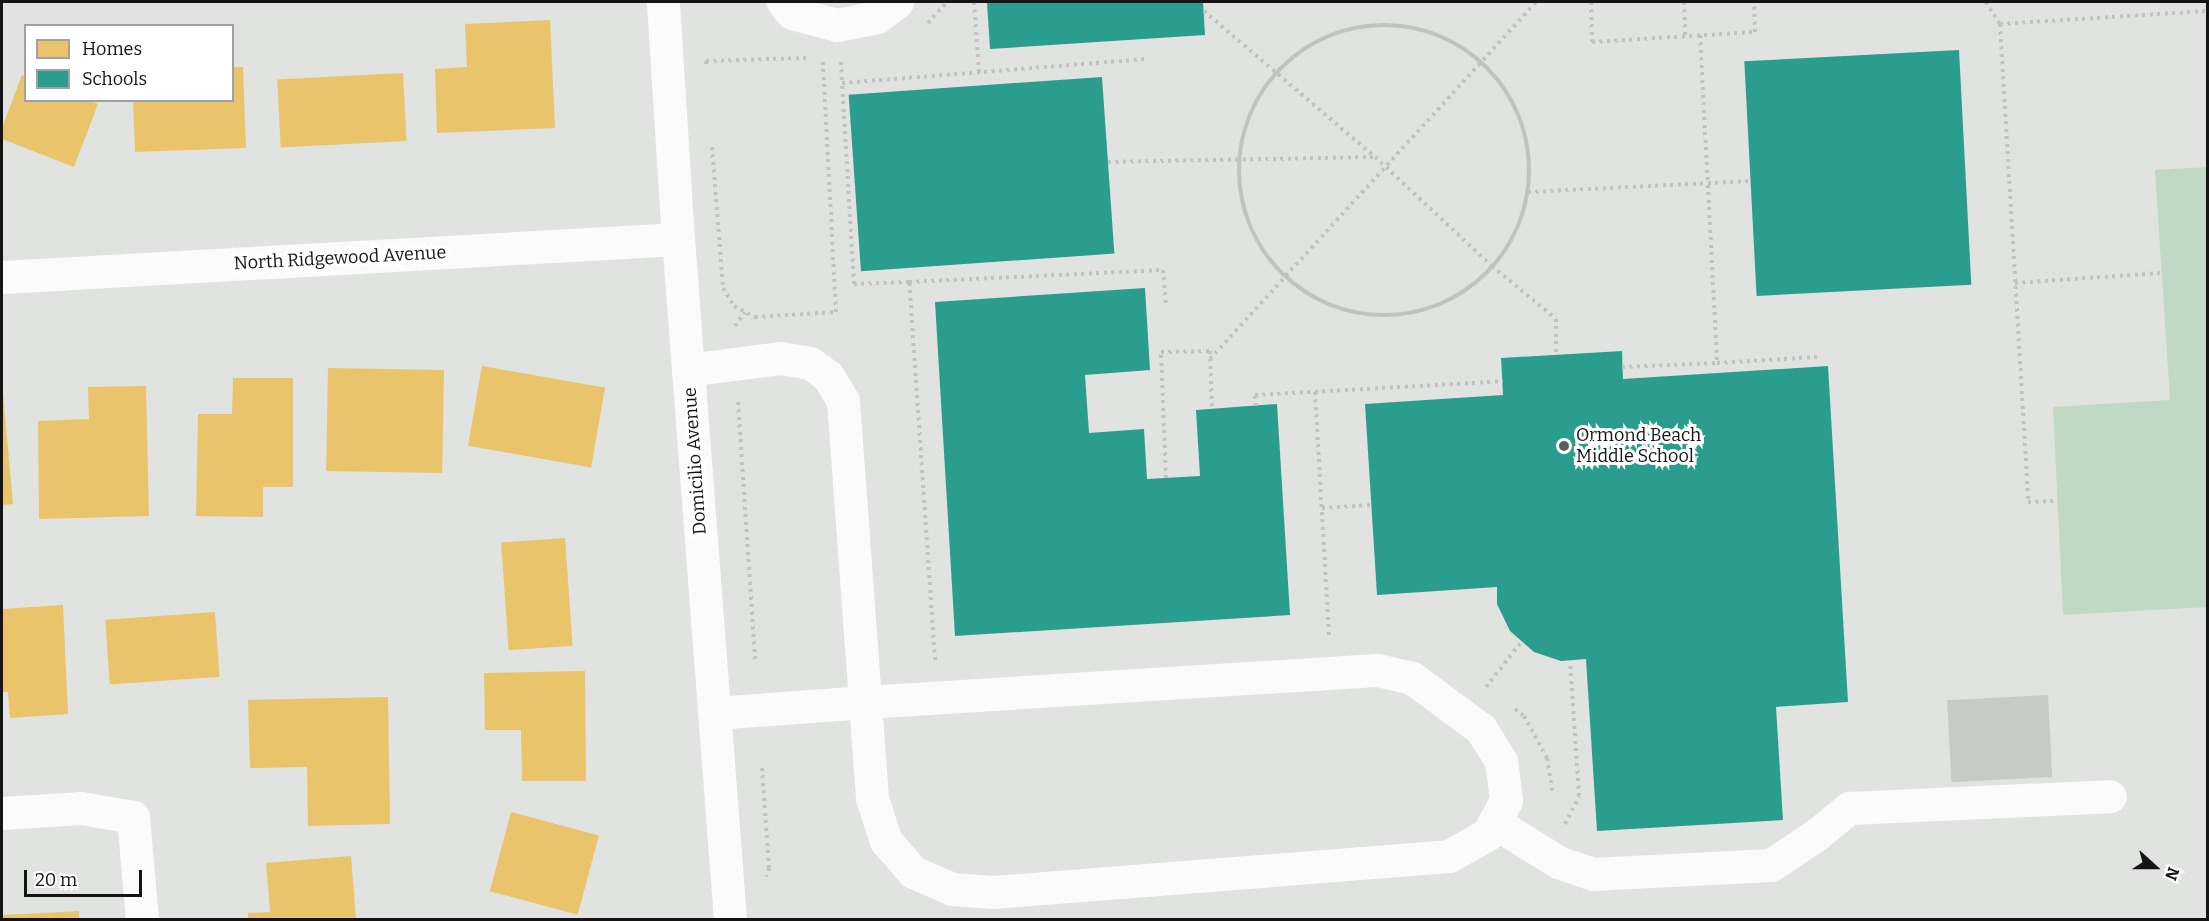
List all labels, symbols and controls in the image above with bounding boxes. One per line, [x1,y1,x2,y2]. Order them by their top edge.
legend [24,24,234,102]
text: Homes [82,38,142,60]
text: Schools [82,68,147,90]
street label: North Ridgewood Avenue [233,242,447,274]
street label: Domicilio Avenue [679,387,711,535]
place label: Ormond Beach Middle School [1576,425,1701,468]
marker: Ormond Beach Middle School [1557,439,1571,453]
north arrow [2125,837,2185,897]
scale bar [27,858,146,896]
text: N [2161,864,2183,883]
text: 20 m [35,869,77,891]

